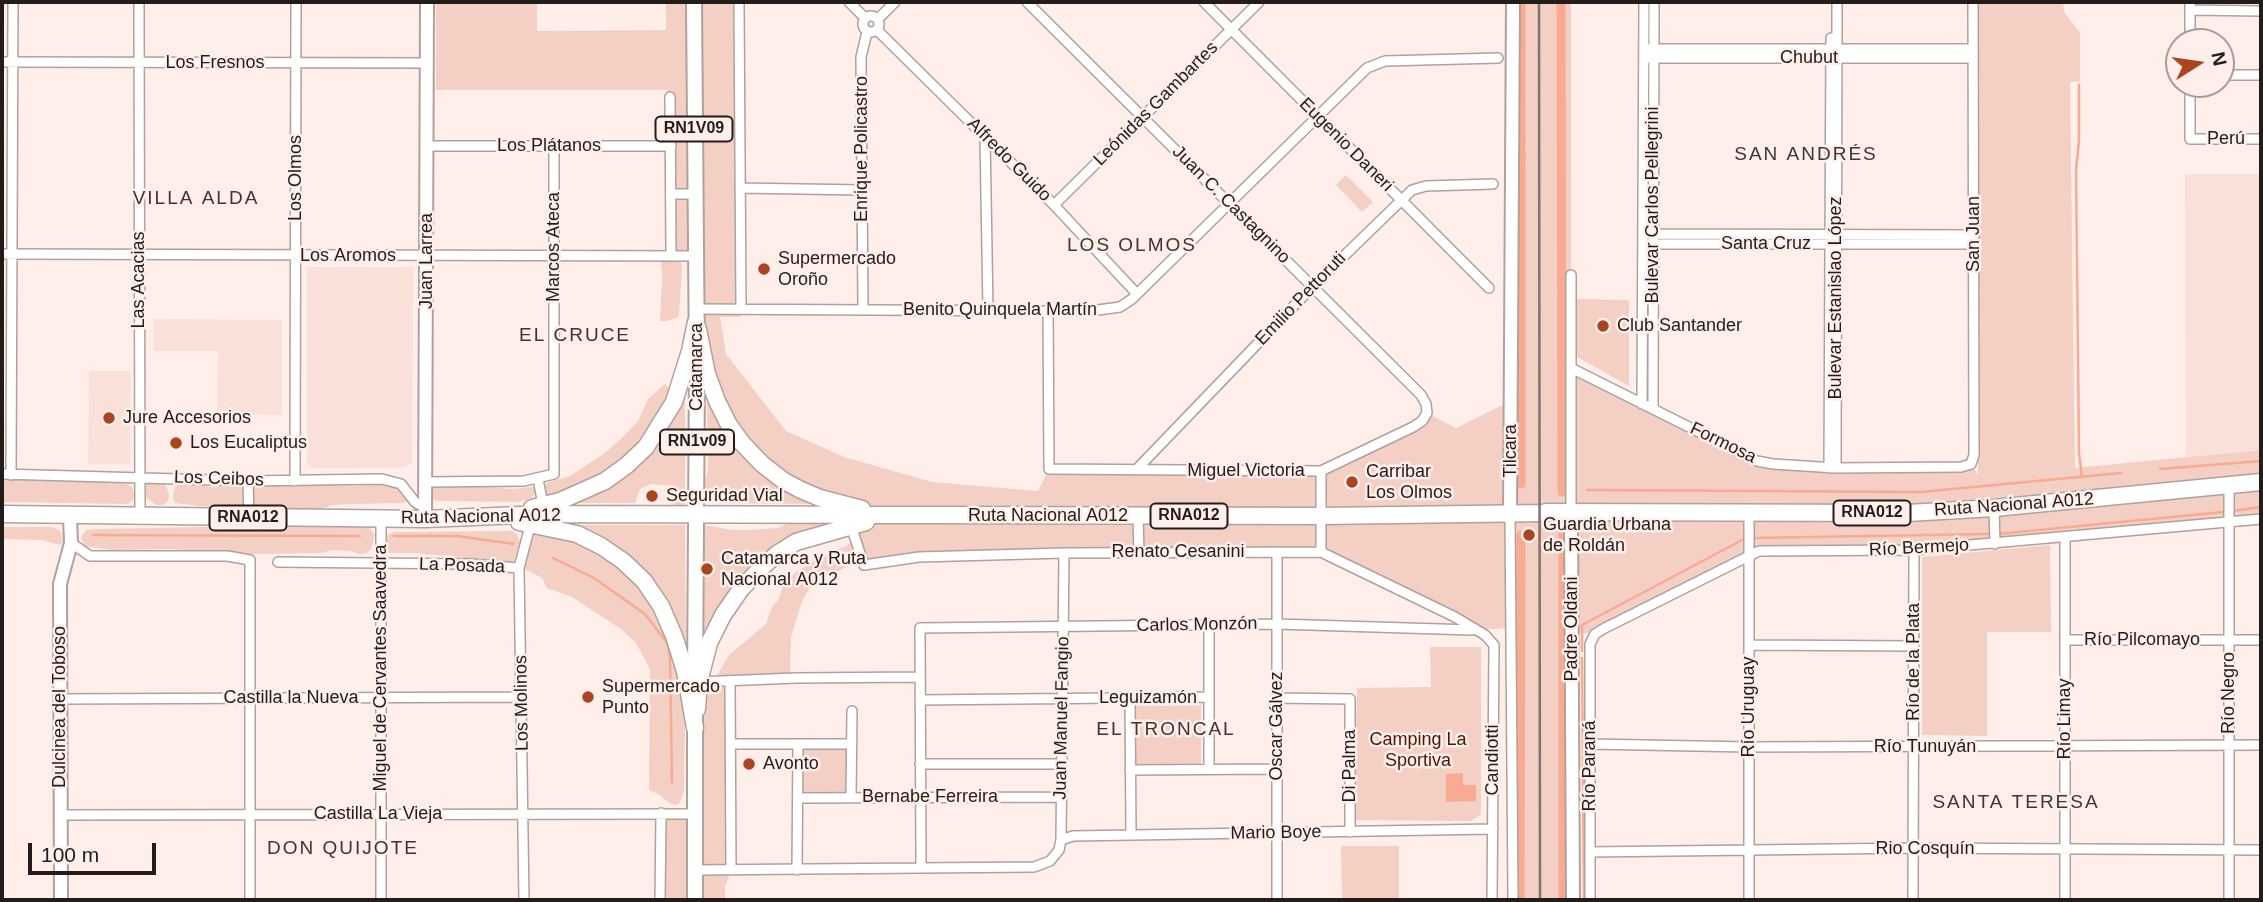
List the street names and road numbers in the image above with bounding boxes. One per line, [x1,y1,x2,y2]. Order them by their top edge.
street label: Leónidas Gambartes [1089,37,1223,171]
street label: Chubut [1780,47,1838,69]
street label: Los Fresnos [165,52,265,74]
street label: Enrique Policastro [851,76,873,222]
street label: Eugenio Daneri [1294,93,1398,197]
street label: Bulevar Carlos Pellegrini [1642,106,1664,304]
street label: Alfredo Guido [962,113,1056,207]
road number: RN1V09 [656,116,732,141]
street label: Perú [2207,128,2245,150]
street label: Los Olmos [285,135,307,221]
street label: Los Plátanos [497,135,601,157]
street label: Juan C. Castagnino [1167,141,1295,269]
street label: Marcos Ateca [543,192,565,302]
street label: Bulevar Estanislao López [1825,196,1847,400]
street label: San Juan [1963,196,1985,272]
street label: Juan Larrea [416,213,438,309]
street label: Las Acacias [128,231,150,329]
street label: Santa Cruz [1721,233,1811,255]
street label: Los Aromos [300,245,396,267]
street label: Emilio Pettoruti [1251,248,1351,350]
street label: Benito Quinquela Martín [903,299,1097,321]
street label: Catamarca [686,323,708,411]
street label: Formosa [1686,418,1760,468]
street label: Tilcara [1500,424,1522,478]
road number: RN1v09 [660,430,734,454]
street label: Miguel Victoria [1187,460,1305,482]
street label: Los Ceibos [174,467,264,491]
street label: Ruta Nacional A012 [1933,489,2095,521]
road number: RNA012 [1834,500,1910,526]
road number: RNA012 [1150,503,1228,528]
road number: RNA012 [210,505,286,530]
street label: Ruta Nacional A012 [401,505,561,529]
street label: Ruta Nacional A012 [968,505,1128,527]
street label: Río Bermejo [1868,535,1970,561]
street label: Renato Cesanini [1111,541,1245,563]
street label: Miguel de Cervantes Saavedra [370,544,392,792]
street label: La Posada [419,554,505,578]
street label: Padre Oldani [1561,576,1583,682]
street label: Río de la Plata [1903,603,1925,721]
street label: Carlos Monzón [1136,613,1258,637]
street label: Dulcinea del Toboso [49,626,71,788]
street label: Río Pilcomayo [2084,629,2200,651]
street label: Juan Manuel Fangio [1050,636,1074,800]
street label: Río Negro [2218,652,2240,734]
street label: Los Molinos [510,655,534,751]
street label: Río Uruguay [1738,656,1760,758]
street label: Oscar Gálvez [1266,671,1288,781]
street label: Río Limay [2054,678,2076,760]
street label: Castilla la Nueva [223,687,359,709]
street label: Leguizamón [1099,687,1197,709]
street label: Río Paraná [1579,720,1601,812]
street label: Candiotti [1482,724,1504,796]
street label: Di Palma [1339,729,1361,803]
street label: Río Tunuyán [1874,736,1976,758]
street label: Bernabe Ferreira [862,786,998,808]
street label: Castilla La Vieja [314,803,442,825]
street label: Mario Boye [1230,821,1322,845]
street label: Rio Cosquín [1875,838,1975,860]

